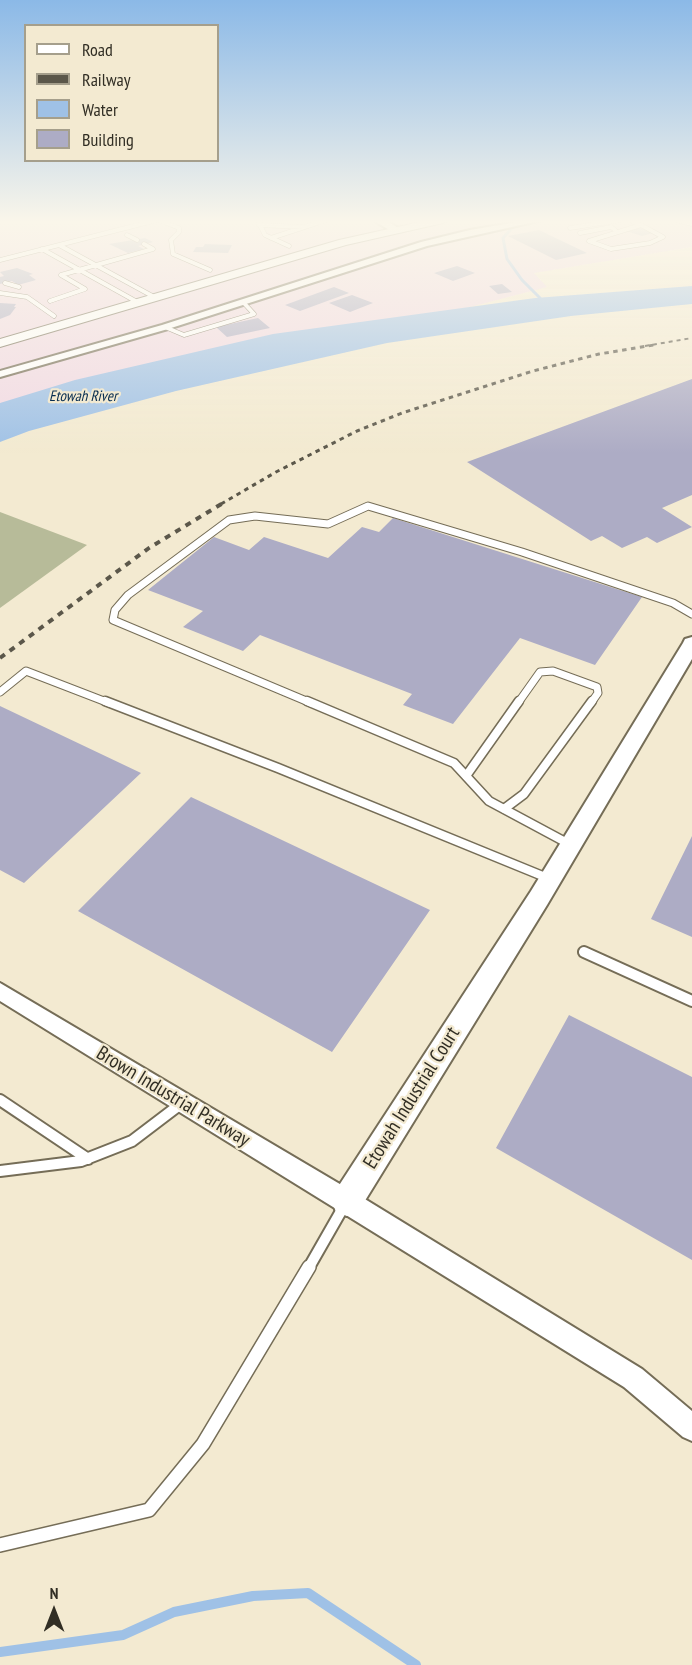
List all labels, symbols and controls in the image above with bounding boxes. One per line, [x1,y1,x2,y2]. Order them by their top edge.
legend [24,24,219,162]
text: Road [82,38,113,61]
text: Railway [82,68,131,91]
text: Water [82,98,118,121]
text: Building [82,128,134,151]
water label: Etowah River [49,388,117,406]
street label: Etowah Industrial Court [359,1023,465,1173]
street label: Brown Industrial Parkway [92,1042,254,1152]
north arrow [24,1581,84,1641]
text: N [50,1583,58,1603]

